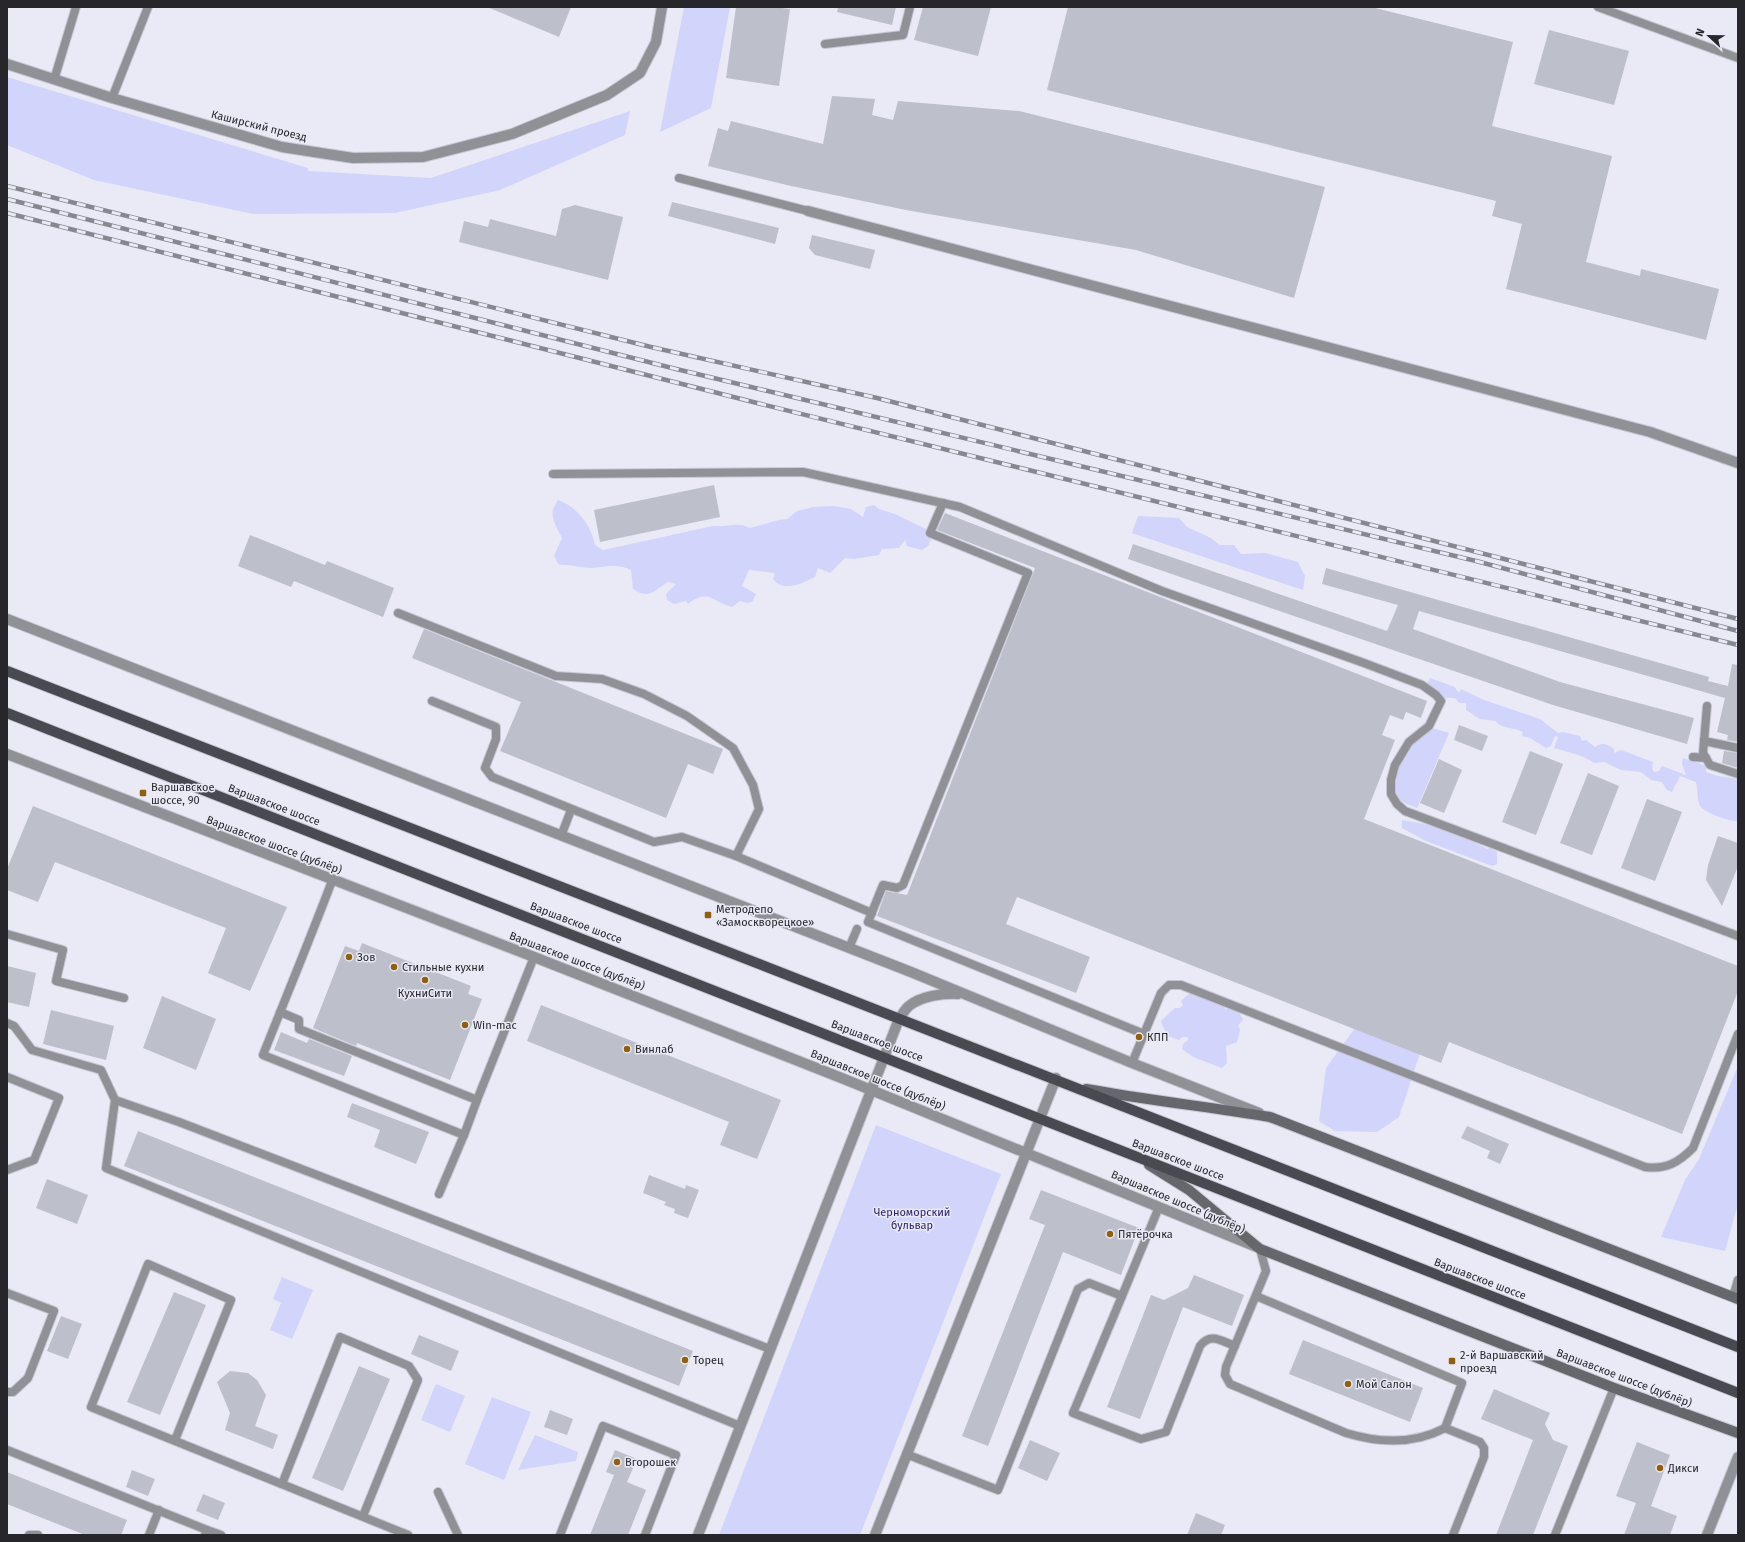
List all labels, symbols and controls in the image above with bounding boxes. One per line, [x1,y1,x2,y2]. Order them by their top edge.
north arrow [1689,16,1729,56]
text: N [1693,27,1708,38]
street label: Каширский проезд [210,108,308,144]
place label: Варшавское шоссе, 90 [151,781,214,807]
street label: Варшавское шоссе [226,781,322,829]
marker: Варшавское шоссе, 90 [138,788,148,798]
street label: Варшавское шоссе (дублёр) [204,813,344,877]
street label: Варшавское шоссе [528,899,624,947]
place label: Метродепо «Замоскворецкое» [716,903,814,929]
marker: Метродепо «Замоскворецкое» [703,910,713,920]
street label: Варшавское шоссе (дублёр) [507,929,647,993]
place label: Зов [357,951,375,964]
marker: Зов [344,952,354,962]
place label: Стильные кухни [402,961,484,974]
marker: Стильные кухни [389,962,399,972]
marker: КухниСити [420,975,430,985]
place label: КухниСити [398,987,452,1000]
street label: Варшавское шоссе [829,1017,925,1065]
place label: Win-mac [473,1019,517,1032]
marker: Win-mac [460,1020,470,1030]
place label: КПП [1147,1031,1168,1044]
marker: КПП [1134,1032,1144,1042]
place label: Винлаб [635,1043,674,1056]
marker: Винлаб [622,1044,632,1054]
street label: Варшавское шоссе (дублёр) [809,1047,948,1113]
street label: Варшавское шоссе [1130,1136,1226,1184]
street label: Варшавское шоссе (дублёр) [1109,1168,1247,1236]
park label: Черноморский бульвар [874,1206,950,1232]
place label: Пятёрочка [1118,1228,1173,1241]
marker: Пятёрочка [1105,1229,1115,1239]
street label: Варшавское шоссе [1432,1255,1528,1303]
street label: Варшавское шоссе (дублёр) [1554,1346,1694,1410]
place label: 2-й Варшавский проезд [1460,1349,1544,1375]
place label: Торец [693,1354,724,1367]
marker: Торец [680,1355,690,1365]
marker: 2-й Варшавский проезд [1447,1356,1457,1366]
place label: Мой Салон [1356,1378,1412,1391]
marker: Мой Салон [1343,1379,1353,1389]
place label: Вгорошек [625,1456,676,1469]
marker: Вгорошек [612,1457,622,1467]
place label: Дикси [1667,1462,1699,1475]
marker: Дикси [1655,1463,1665,1473]

